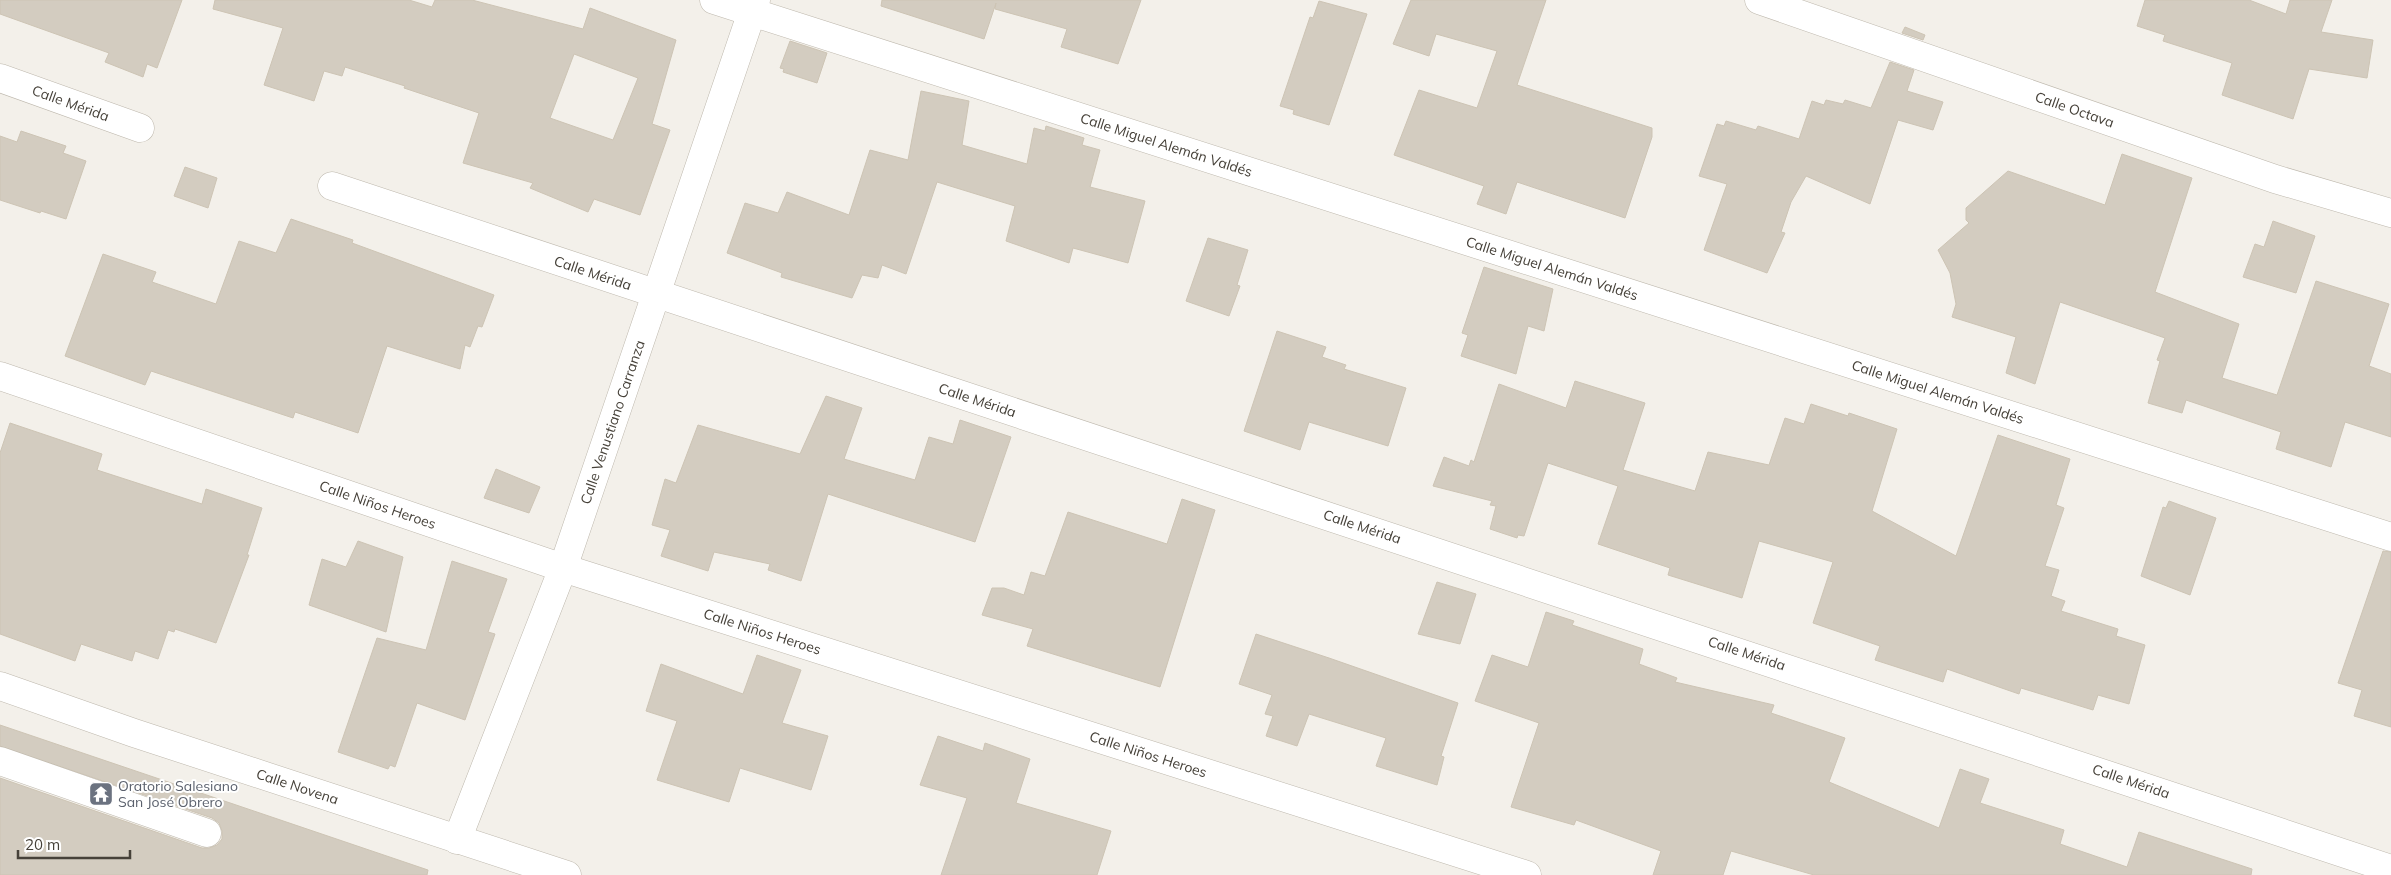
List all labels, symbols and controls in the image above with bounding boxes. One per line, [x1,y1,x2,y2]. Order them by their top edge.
street label: Calle Mérida [30,81,112,125]
street label: Calle Octava [2033,87,2116,131]
street label: Calle Miguel Alemán Valdés [1078,109,1255,181]
street label: Calle Miguel Alemán Valdés [1464,232,1640,304]
street label: Calle Mérida [552,252,634,294]
street label: Calle Venustiano Carranza [576,338,649,506]
street label: Calle Miguel Alemán Valdés [1849,356,2026,428]
street label: Calle Mérida [936,379,1018,421]
street label: Calle Niños Heroes [317,477,438,533]
street label: Calle Mérida [1321,505,1403,548]
street label: Calle Niños Heroes [701,604,823,659]
street label: Calle Mérida [1706,632,1788,675]
street label: Calle Niños Heroes [1087,727,1209,782]
street label: Calle Mérida [2090,760,2172,803]
street label: Calle Novena [254,765,341,809]
place label: Oratorio Salesiano San José Obrero [118,777,238,811]
temple icon: Oratorio Salesiano San José Obrero [88,781,114,807]
scale bar [18,828,130,860]
text: 20 m [25,835,60,854]

